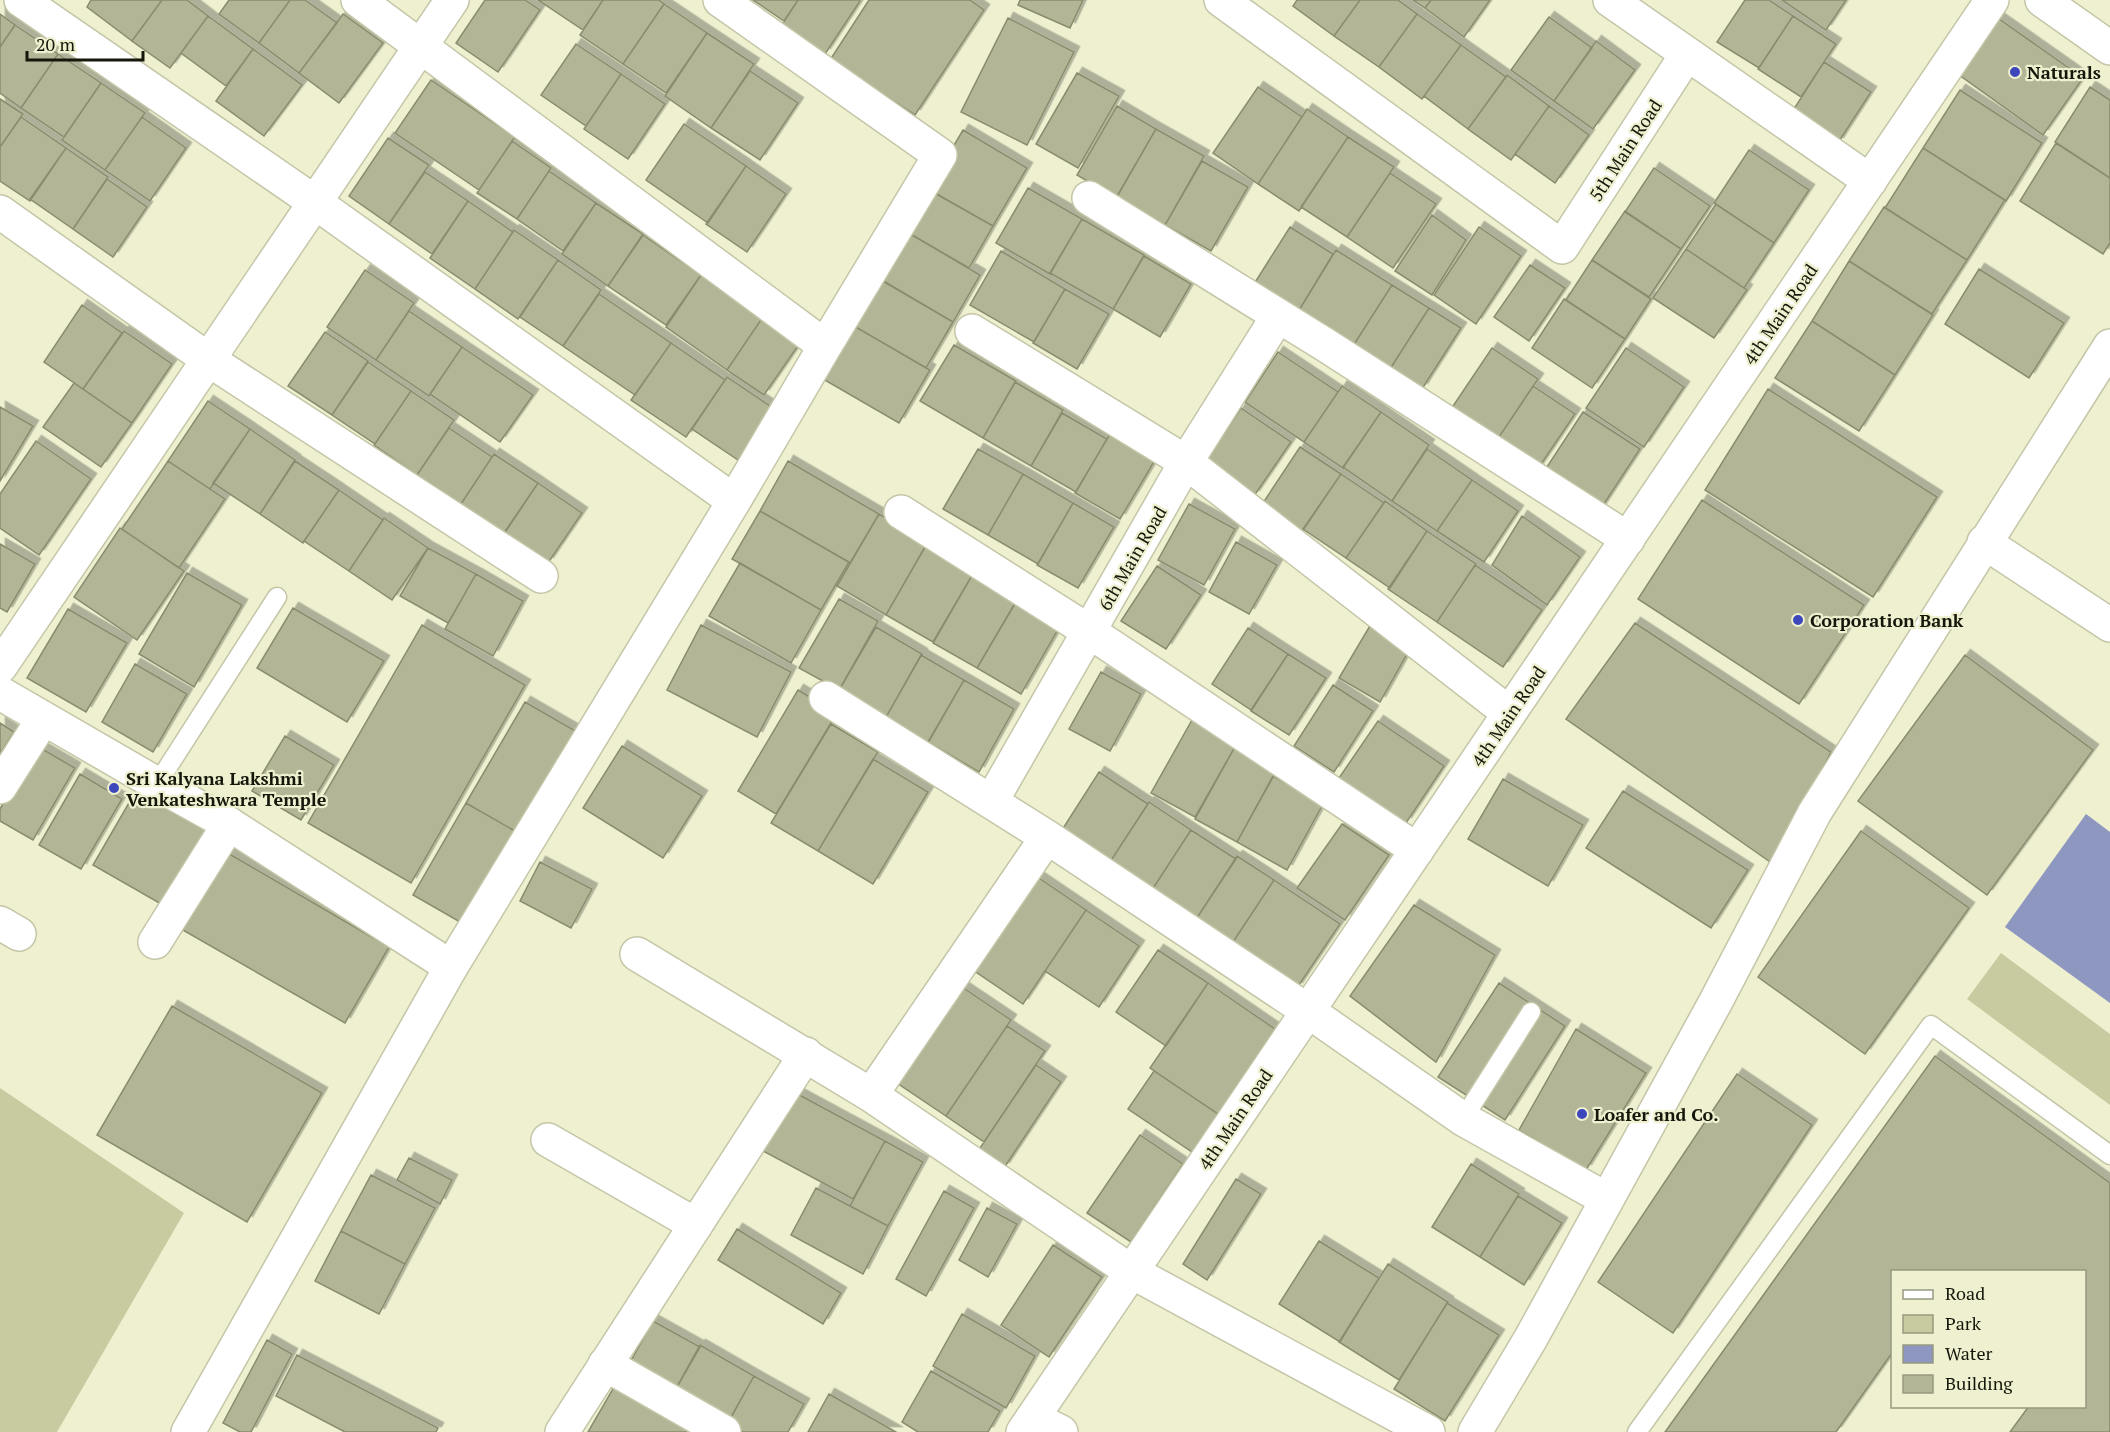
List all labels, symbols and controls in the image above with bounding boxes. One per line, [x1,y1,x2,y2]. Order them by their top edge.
scale bar [27,24,142,62]
text: 20 m [36,32,76,56]
place label: Naturals [2027,60,2101,84]
marker: Naturals [2008,65,2022,79]
street label: 5th Main Road [1583,95,1667,205]
street label: 4th Main Road [1737,259,1823,369]
street label: 6th Main Road [1092,502,1172,614]
place label: Corporation Bank [1810,608,1964,632]
marker: Corporation Bank [1791,613,1805,627]
street label: 4th Main Road [1465,661,1551,771]
place label: Sri Kalyana Lakshmi Venkateshwara Temple [126,766,327,811]
marker: Sri Kalyana Lakshmi Venkateshwara Temple [107,781,121,795]
street label: 4th Main Road [1192,1064,1278,1174]
place label: Loafer and Co. [1594,1102,1719,1126]
marker: Loafer and Co. [1575,1107,1589,1121]
legend [1891,1270,2086,1408]
text: Road [1945,1281,1985,1305]
text: Park [1945,1311,1982,1335]
text: Water [1945,1341,1992,1365]
text: Building [1945,1371,2013,1395]

